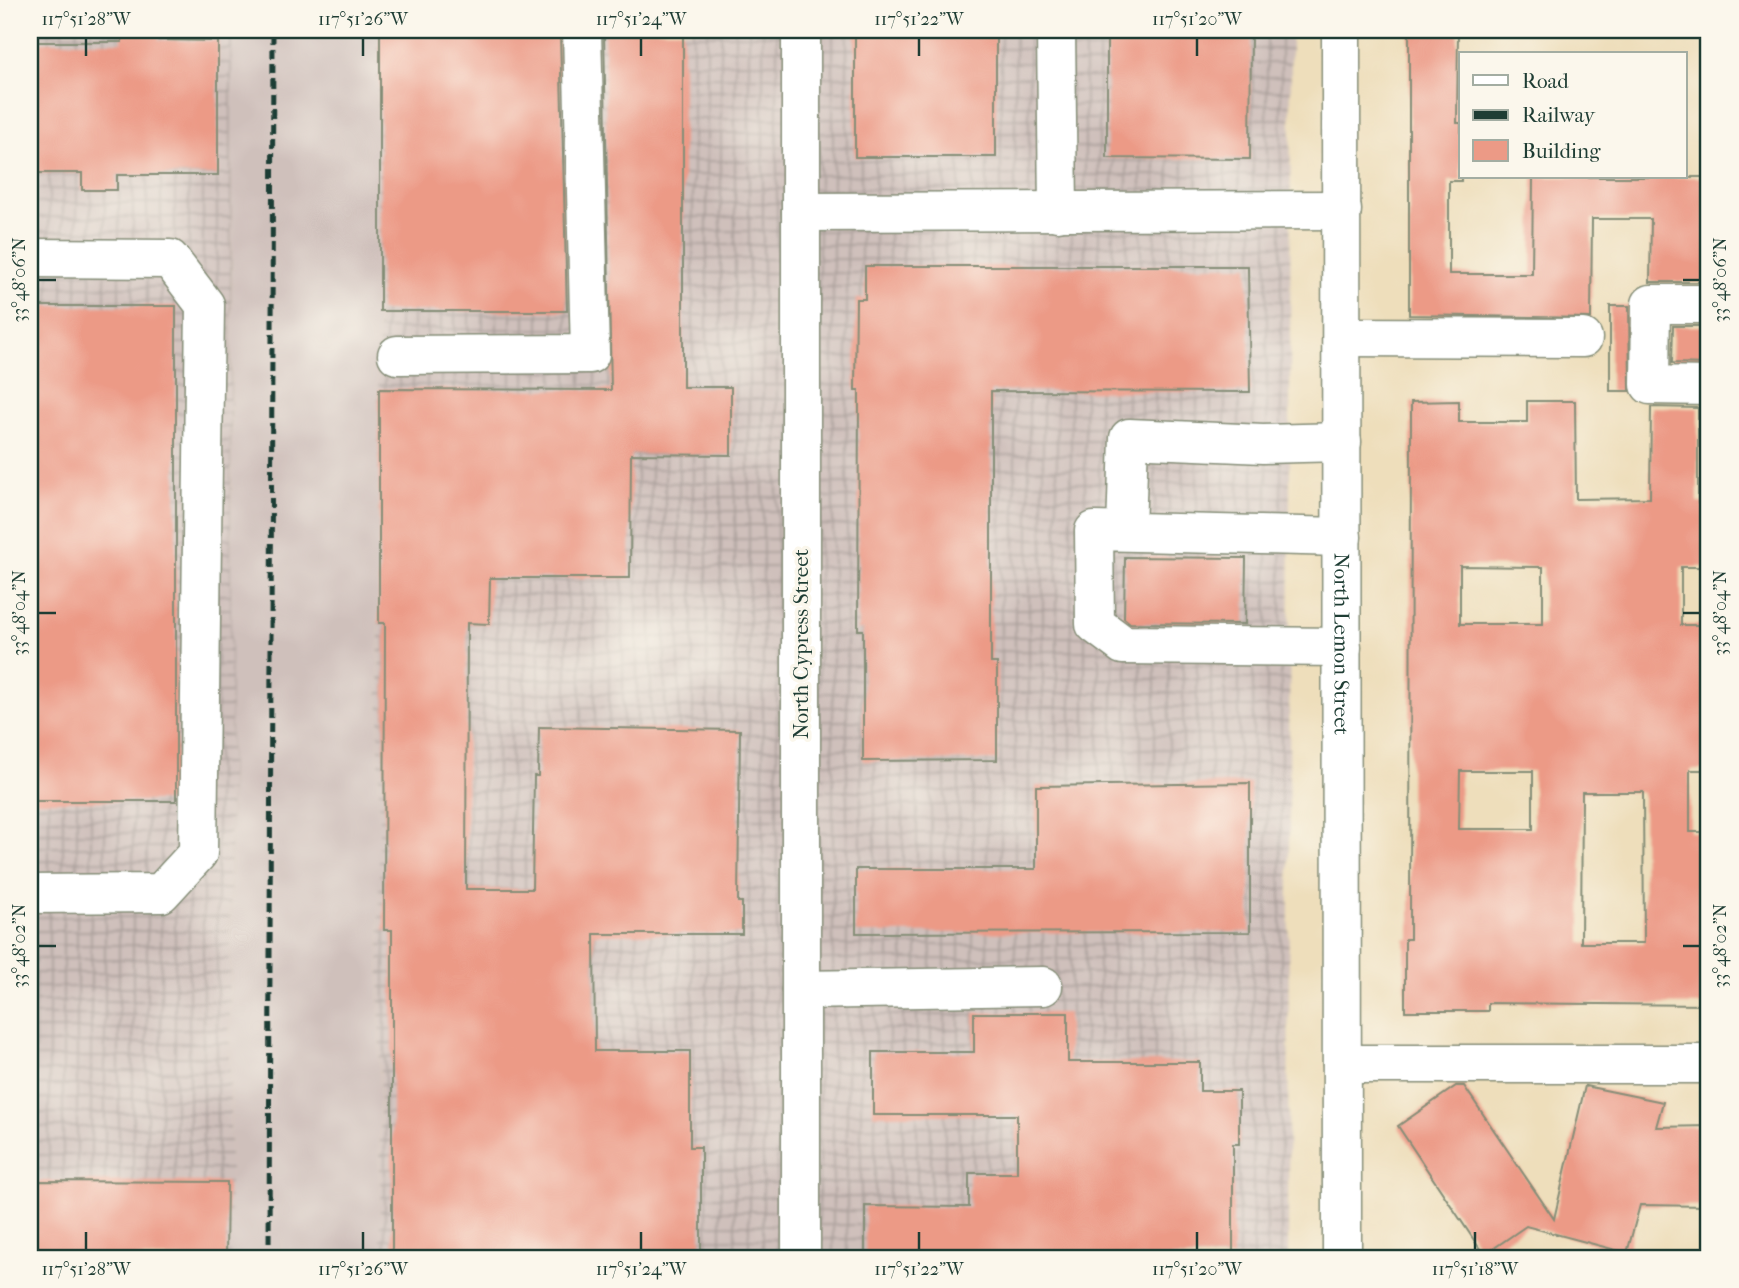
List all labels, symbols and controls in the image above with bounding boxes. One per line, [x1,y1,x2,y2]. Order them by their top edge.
text: 117°51'28"W [41,9,132,30]
text: 117°51'26"W [318,9,409,30]
text: 117°51'24"W [596,9,688,30]
text: 117°51'22"W [874,9,965,30]
text: 117°51'20"W [1152,9,1243,30]
legend [1459,52,1686,178]
text: Road [1522,69,1569,93]
text: Railway [1522,103,1596,127]
text: Building [1522,139,1601,163]
text: 33°48'06"N [9,237,30,323]
text: 33°48'06"N [1710,237,1731,323]
street label: North Cypress Street [789,548,813,739]
street label: North Lemon Street [1329,553,1354,736]
text: 33°48'04"N [9,570,30,656]
text: 33°48'04"N [1710,570,1731,656]
text: 33°48'02"N [9,903,30,988]
text: 33°48'02"N [1710,903,1731,988]
text: 117°51'28"W [41,1259,132,1280]
text: 117°51'26"W [318,1259,409,1280]
text: 117°51'24"W [596,1259,688,1280]
text: 117°51'22"W [874,1259,965,1280]
text: 117°51'20"W [1152,1259,1243,1280]
text: 117°51'18"W [1432,1259,1519,1280]

